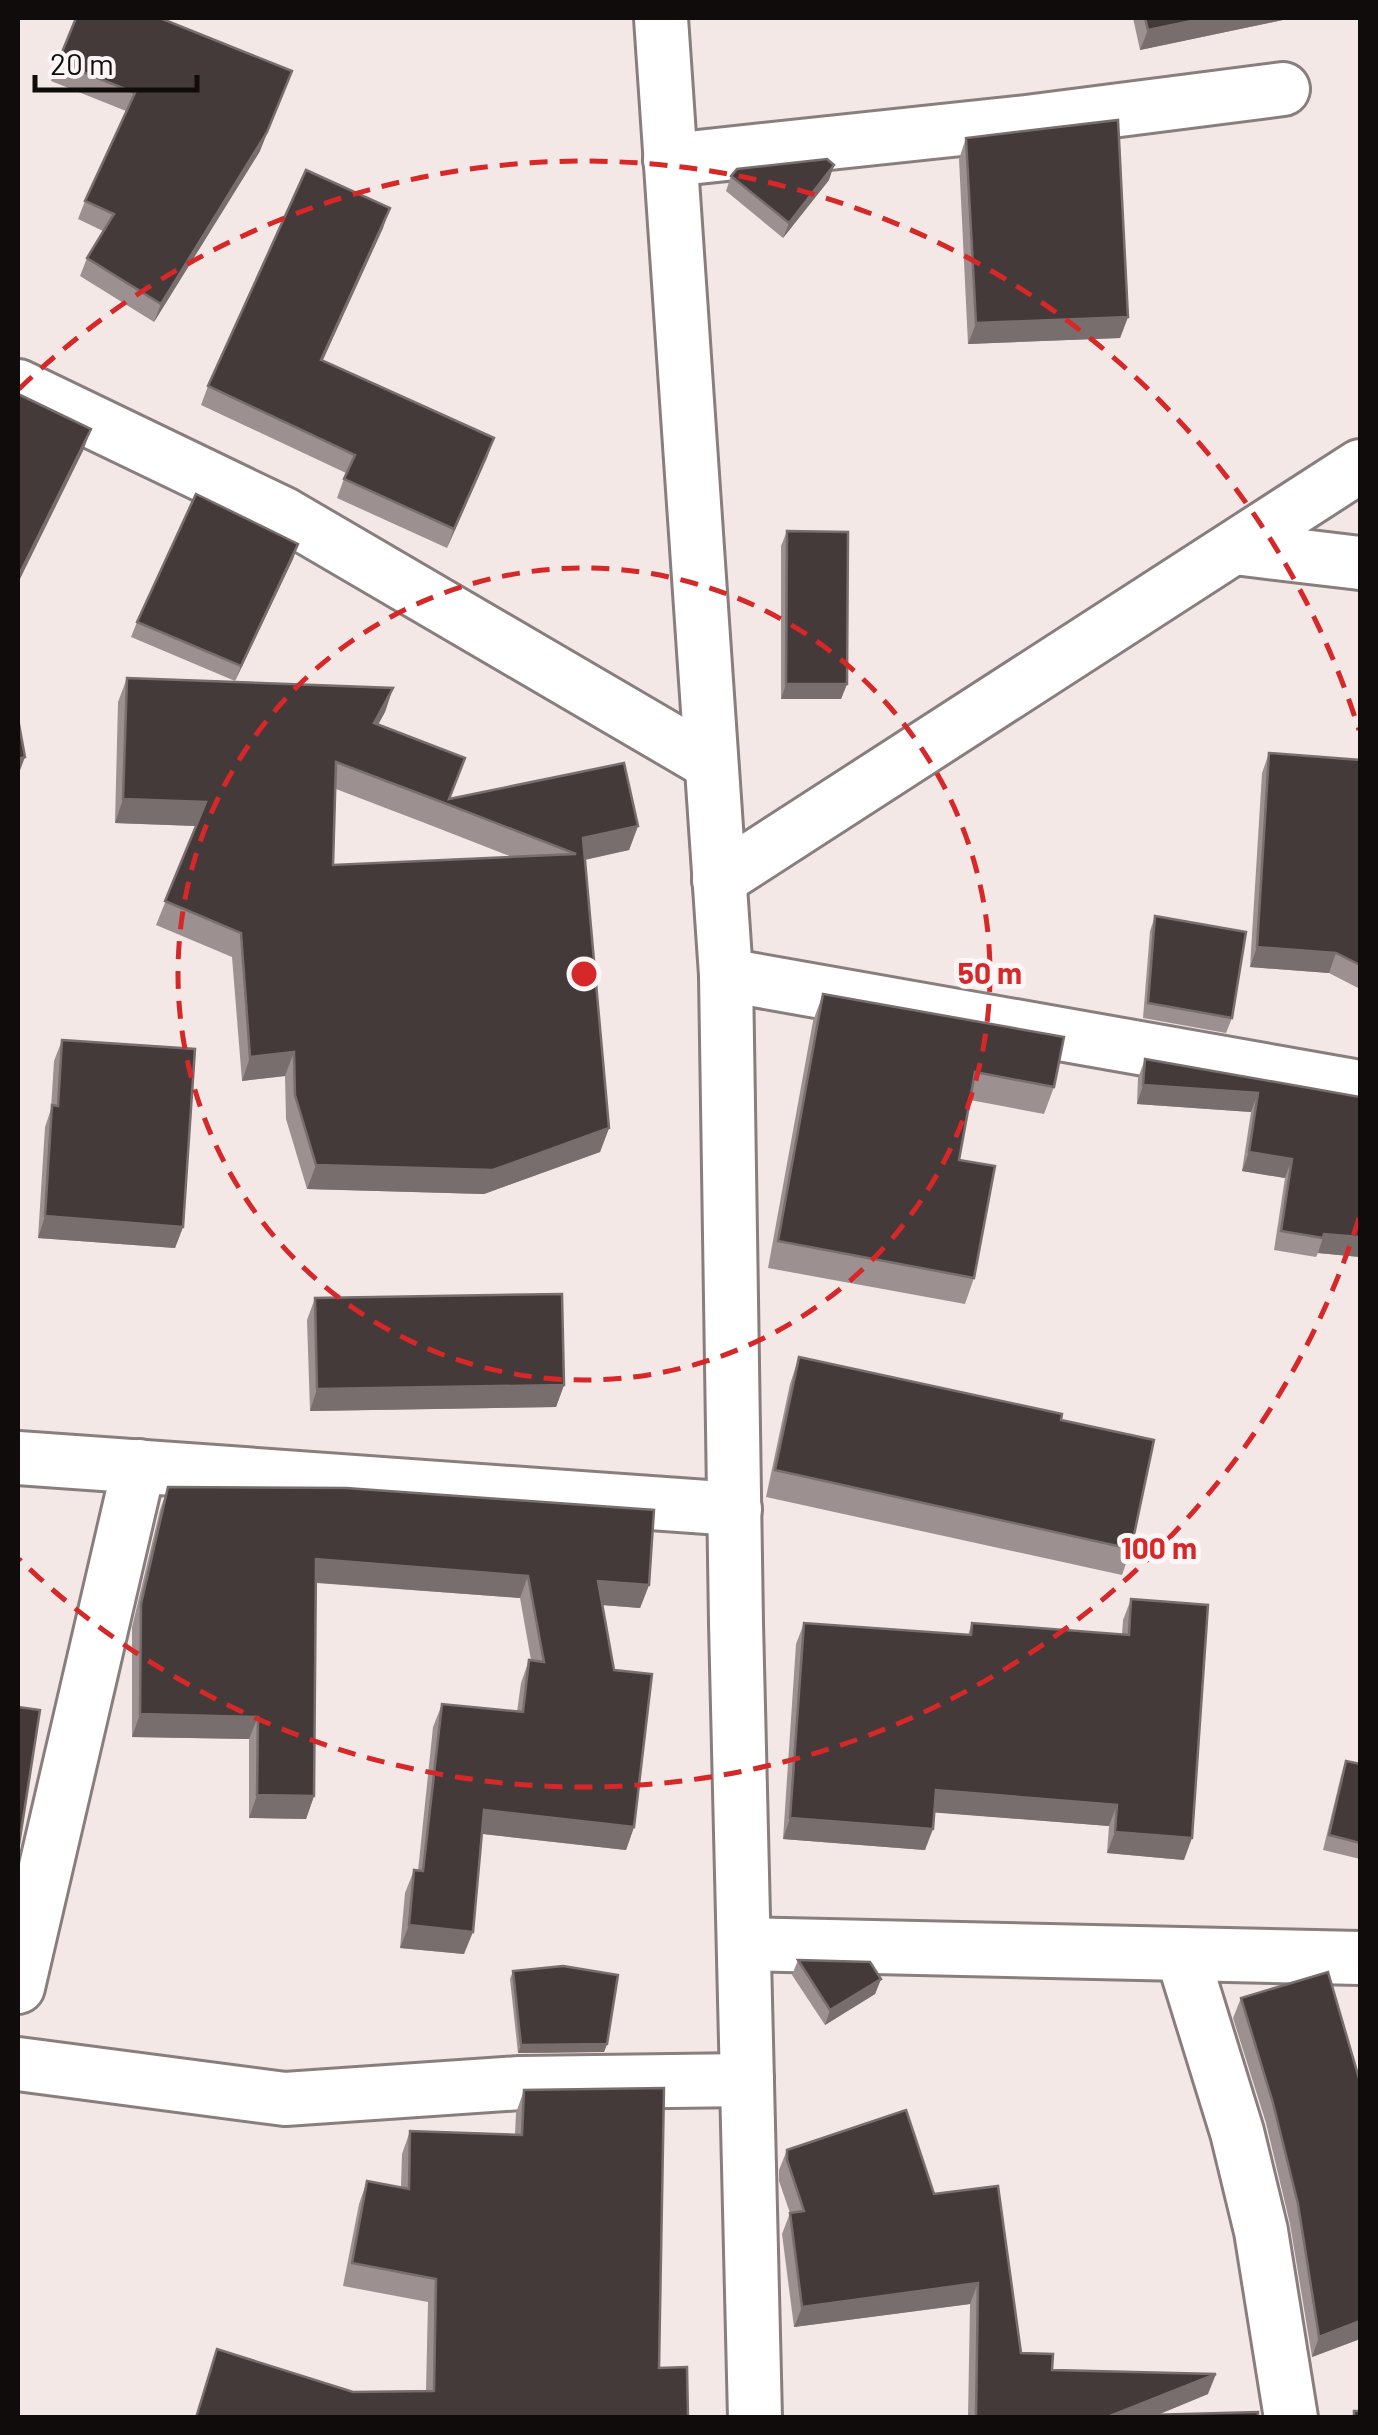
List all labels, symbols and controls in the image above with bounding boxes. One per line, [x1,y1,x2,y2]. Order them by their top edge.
scale bar [35,30,198,92]
text: 20 m [50,45,114,81]
text: 50 m [958,954,1022,990]
centre of rings [566,956,602,992]
text: 100 m [1121,1529,1197,1565]

